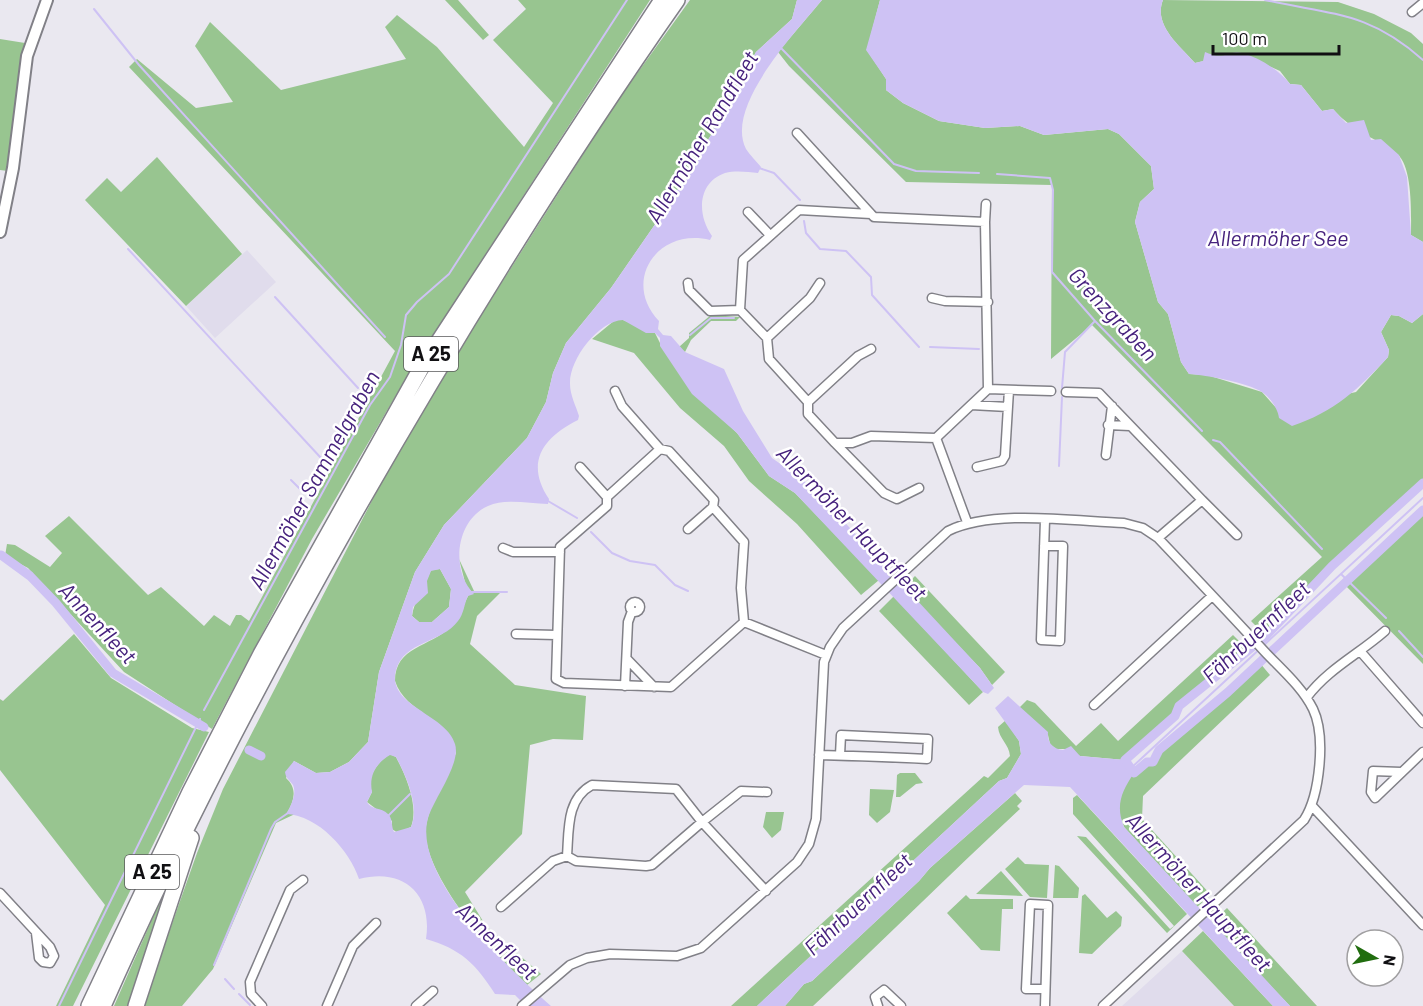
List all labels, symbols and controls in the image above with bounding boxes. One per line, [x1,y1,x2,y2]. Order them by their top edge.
scale bar [1213,18,1339,56]
text: 100 m [1222,27,1267,49]
water label: Allermöher Randfleet [639,46,763,227]
water label: Allermöher See [1208,224,1348,250]
water label: Grenzgraben [1064,261,1164,365]
road number: A 25 [404,337,458,371]
water label: Allermöher Sammelgraben [242,366,384,593]
water label: Allermöher Hauptfleet [772,440,933,605]
water label: Fährbuernfleet [1196,574,1315,688]
water label: Annenfleet [55,576,143,668]
water label: Allermöher Hauptfleet [1121,806,1278,976]
water label: Fährbuernfleet [798,846,917,960]
road number: A 25 [125,855,179,889]
water label: Annenfleet [452,896,544,985]
north arrow [1345,928,1405,988]
text: N [1380,954,1401,967]

